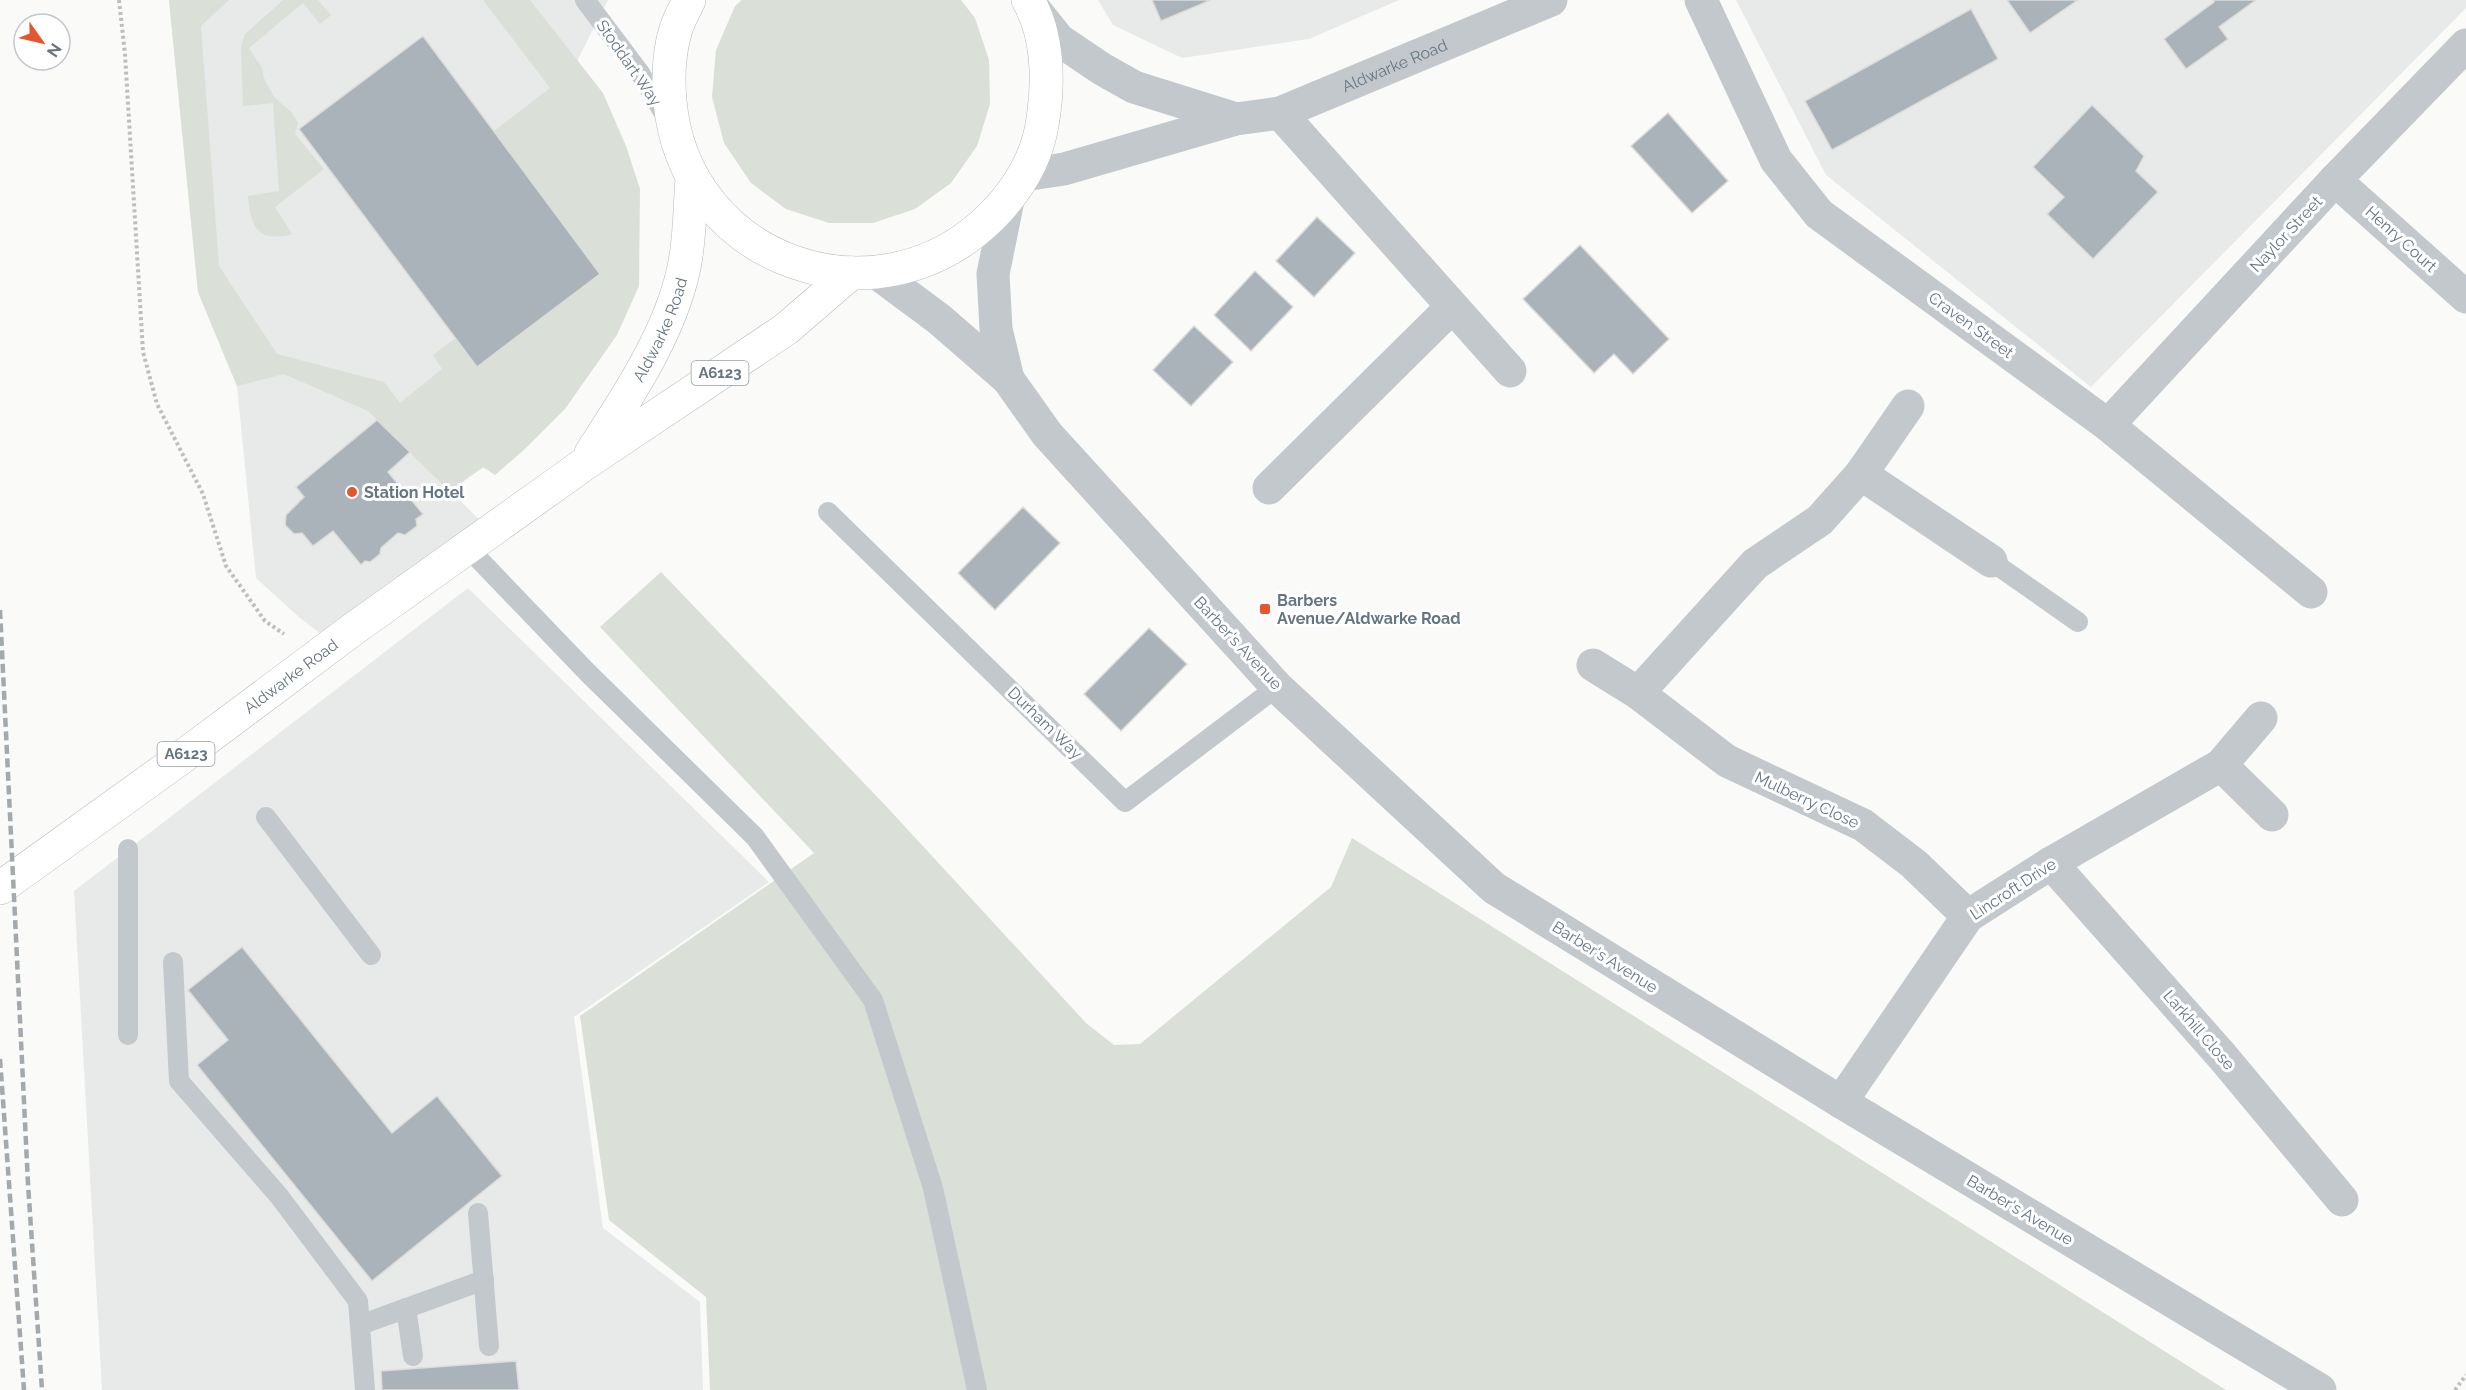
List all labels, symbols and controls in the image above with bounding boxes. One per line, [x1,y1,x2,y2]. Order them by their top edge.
north arrow [12,12,72,72]
street label: Stoddart Way [592,16,666,110]
street label: Aldwarke Road [1339,35,1450,96]
text: N [43,40,65,60]
street label: Naylor Street [2246,192,2326,276]
street label: Henry Court [2361,202,2441,276]
street label: Aldwarke Road [628,275,691,385]
street label: Craven Street [1925,288,2018,363]
road number: A6123 [692,361,748,385]
place label: Station Hotel [364,483,465,502]
marker: Station Hotel [345,485,359,499]
place label: Barbers Avenue/Aldwarke Road [1277,591,1461,628]
street label: Barber's Avenue [1190,593,1286,693]
marker: Barbers Avenue/Aldwarke Road [1258,602,1272,616]
street label: Aldwarke Road [240,635,341,717]
street label: Durham Way [1004,683,1086,763]
road number: A6123 [158,742,214,766]
street label: Mulberry Close [1752,768,1862,832]
street label: Lincroft Drive [1966,854,2060,924]
street label: Barber's Avenue [1549,917,1661,997]
street label: Larkhill Close [2159,986,2239,1074]
street label: Barber's Avenue [1964,1171,2076,1249]

